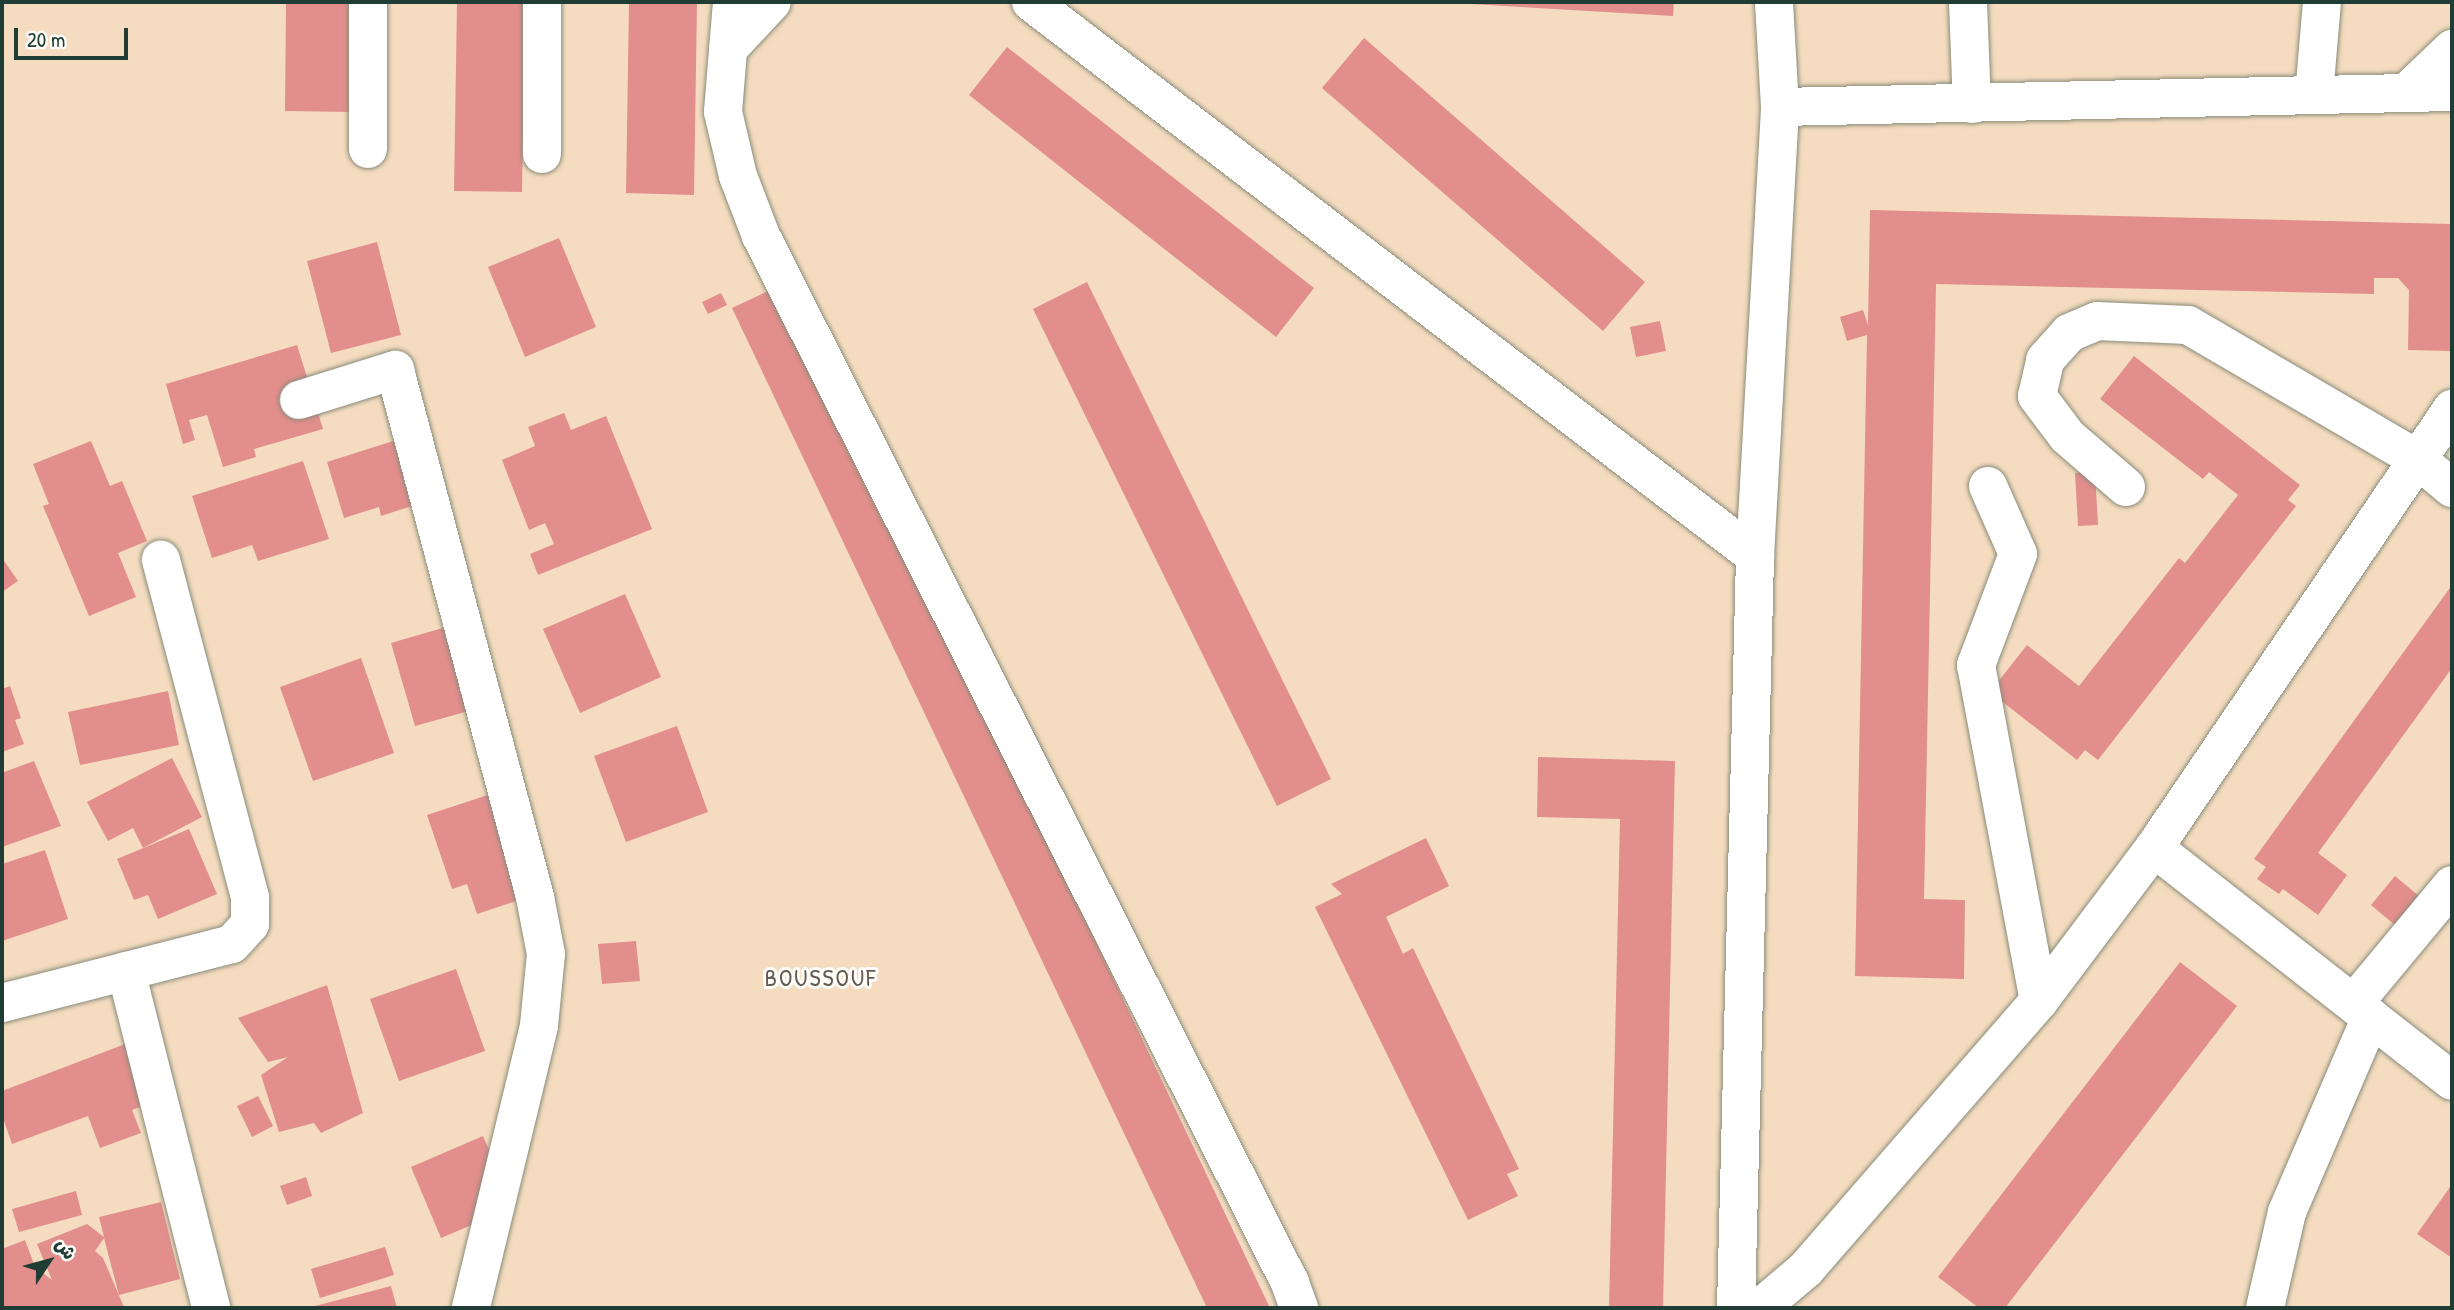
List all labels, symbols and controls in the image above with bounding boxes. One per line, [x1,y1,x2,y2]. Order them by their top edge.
scale bar [18,14,131,58]
text: 20 m [27,25,65,54]
district label: BOUSSOUF [766,964,876,992]
north arrow [14,1226,84,1296]
text: ش [49,1233,83,1265]

